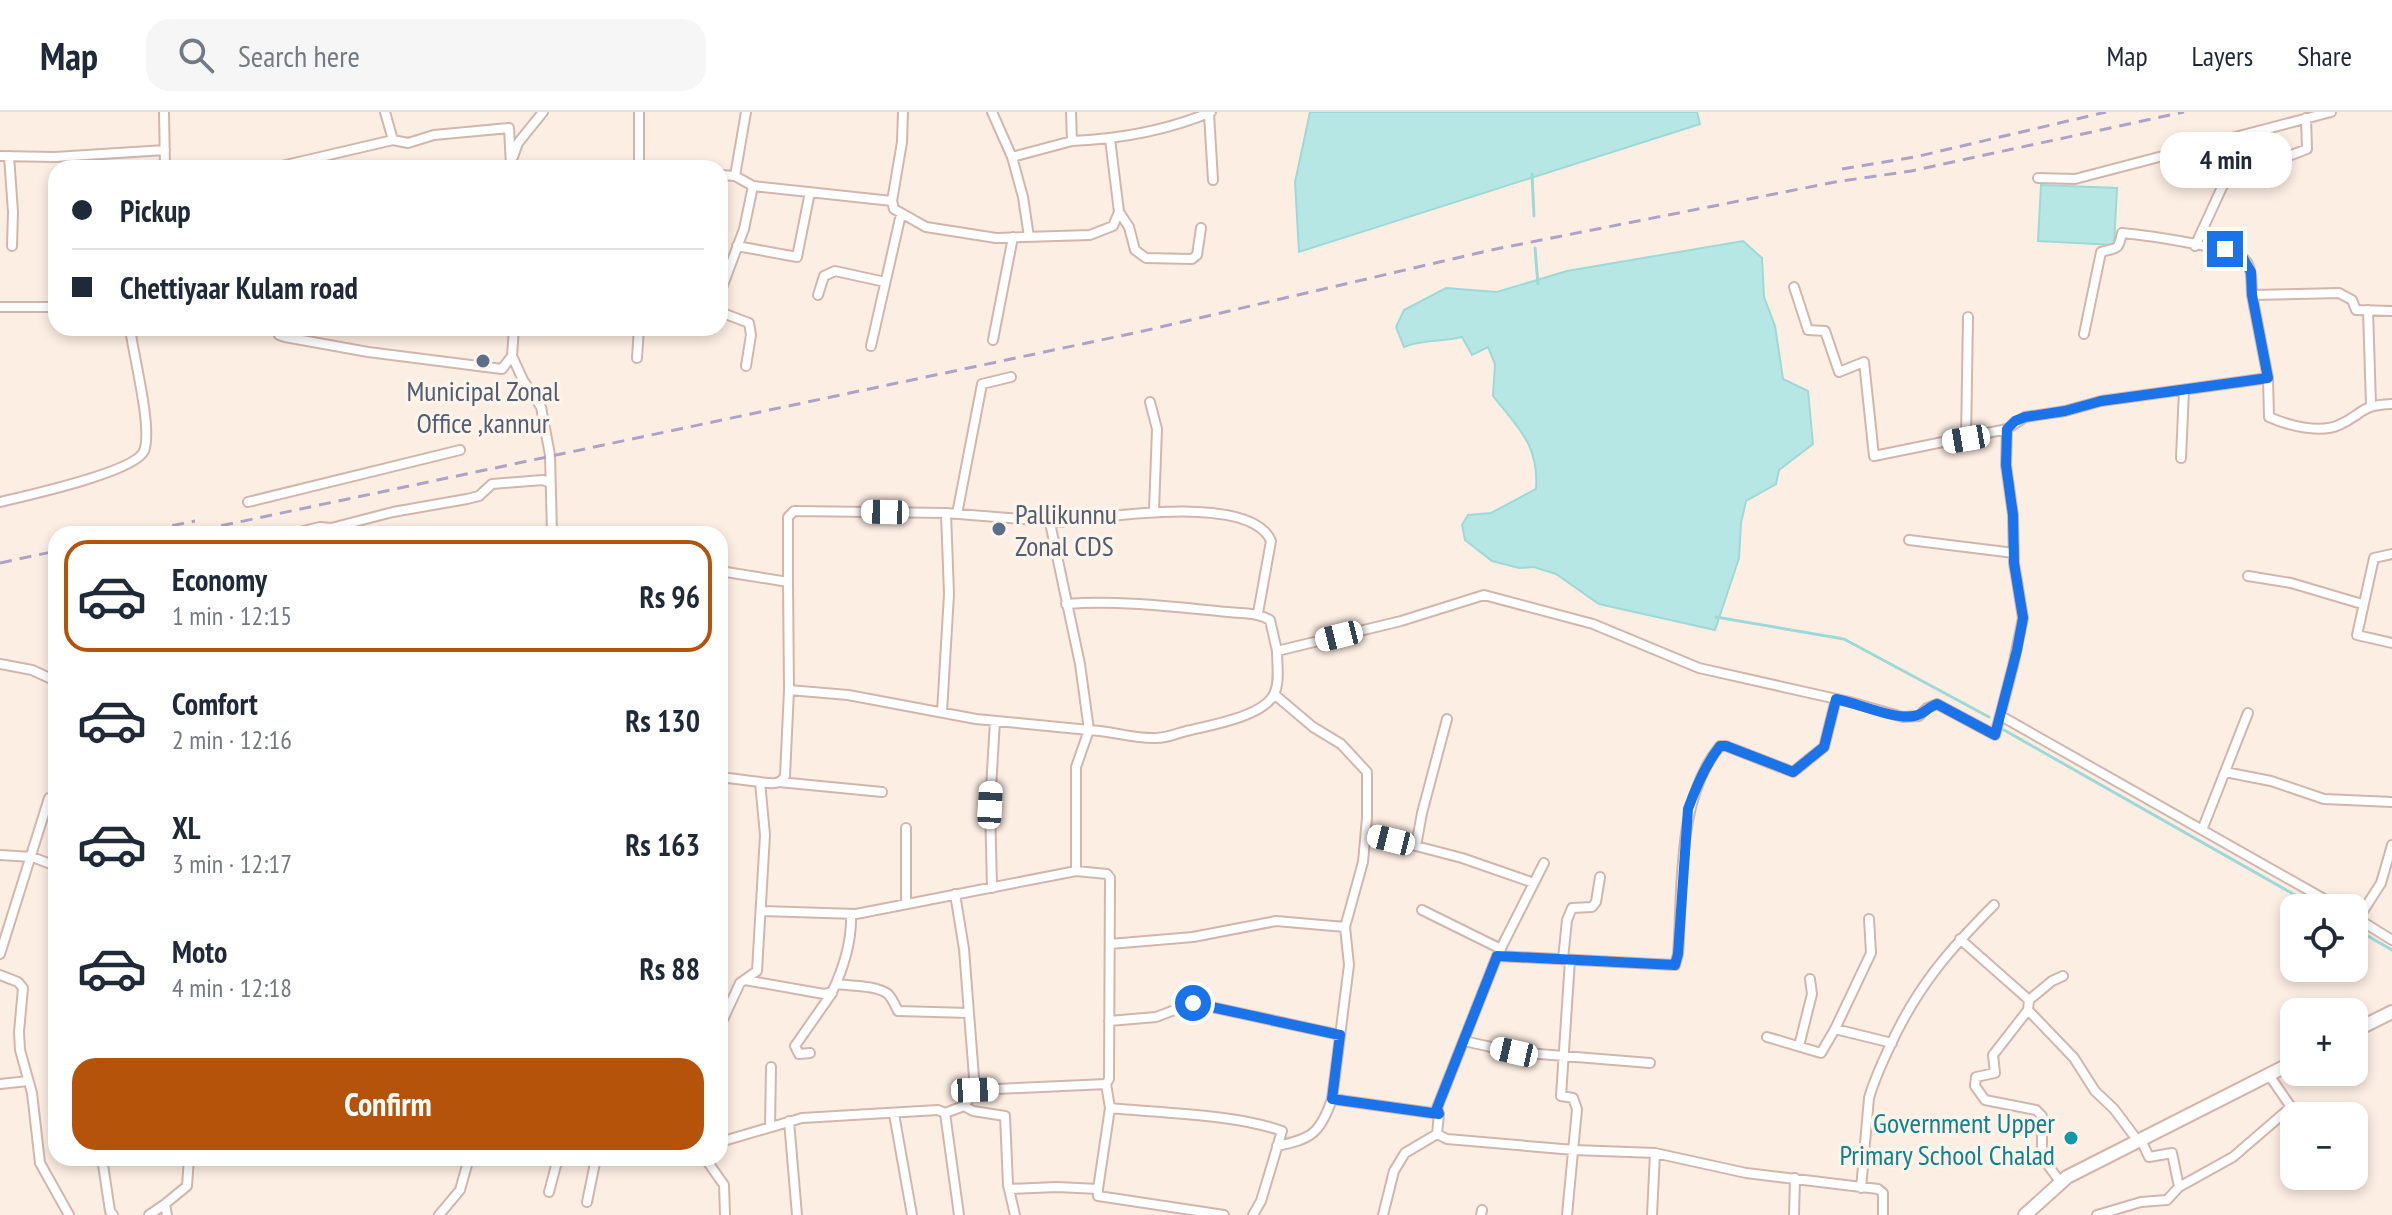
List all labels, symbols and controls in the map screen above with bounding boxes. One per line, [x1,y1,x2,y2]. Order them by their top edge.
search box [146,19,706,91]
text: Map [40,31,98,80]
icon: search [174,33,218,77]
text: Search here [238,36,360,75]
text: Map [2106,37,2148,74]
text: Layers [2192,37,2253,74]
text: Share [2297,37,2352,74]
callout: 4 min [2159,133,2291,189]
text: 4 min [2200,143,2252,176]
text: Pickup [120,191,191,230]
route end [2207,231,2243,267]
text: Chettiyaar Kulam road [120,268,358,307]
marker: Municipal Zonal Office ,kannur [474,352,492,370]
place label: Municipal Zonal Office ,kannur [406,372,560,441]
car [1940,423,1992,455]
place label: Pallikunnu Zonal CDS [1015,495,1117,564]
car [861,500,909,524]
marker: Pallikunnu Zonal CDS [990,520,1008,538]
icon: car [76,560,148,632]
text: Economy [172,560,267,599]
text: Rs 96 [640,577,700,616]
text: 1 min · 12:15 [172,599,292,632]
car [1313,619,1365,653]
icon: car [76,684,148,756]
text: Comfort [172,684,258,723]
text: Rs 130 [625,701,700,740]
text: 2 min · 12:16 [172,723,292,756]
car [977,780,1003,830]
icon: car [76,808,148,880]
text: XL [172,808,201,847]
car [1365,823,1417,857]
text: Rs 163 [625,825,700,864]
text: 3 min · 12:17 [172,847,292,880]
map controls [2280,894,2368,1190]
button: locate [2280,894,2368,982]
icon: car [76,932,148,1004]
text: Moto [172,932,227,971]
text: Rs 88 [640,949,700,988]
text: 4 min · 12:18 [172,971,292,1004]
route start [1175,985,1211,1021]
button: + [2280,998,2368,1086]
car [1488,1035,1540,1069]
button: Confirm [72,1058,704,1150]
car [951,1077,999,1103]
button: − [2280,1102,2368,1190]
place label: Government Upper Primary School Chalad [1840,1104,2055,1173]
marker: Government Upper Primary School Chalad [2062,1129,2080,1147]

